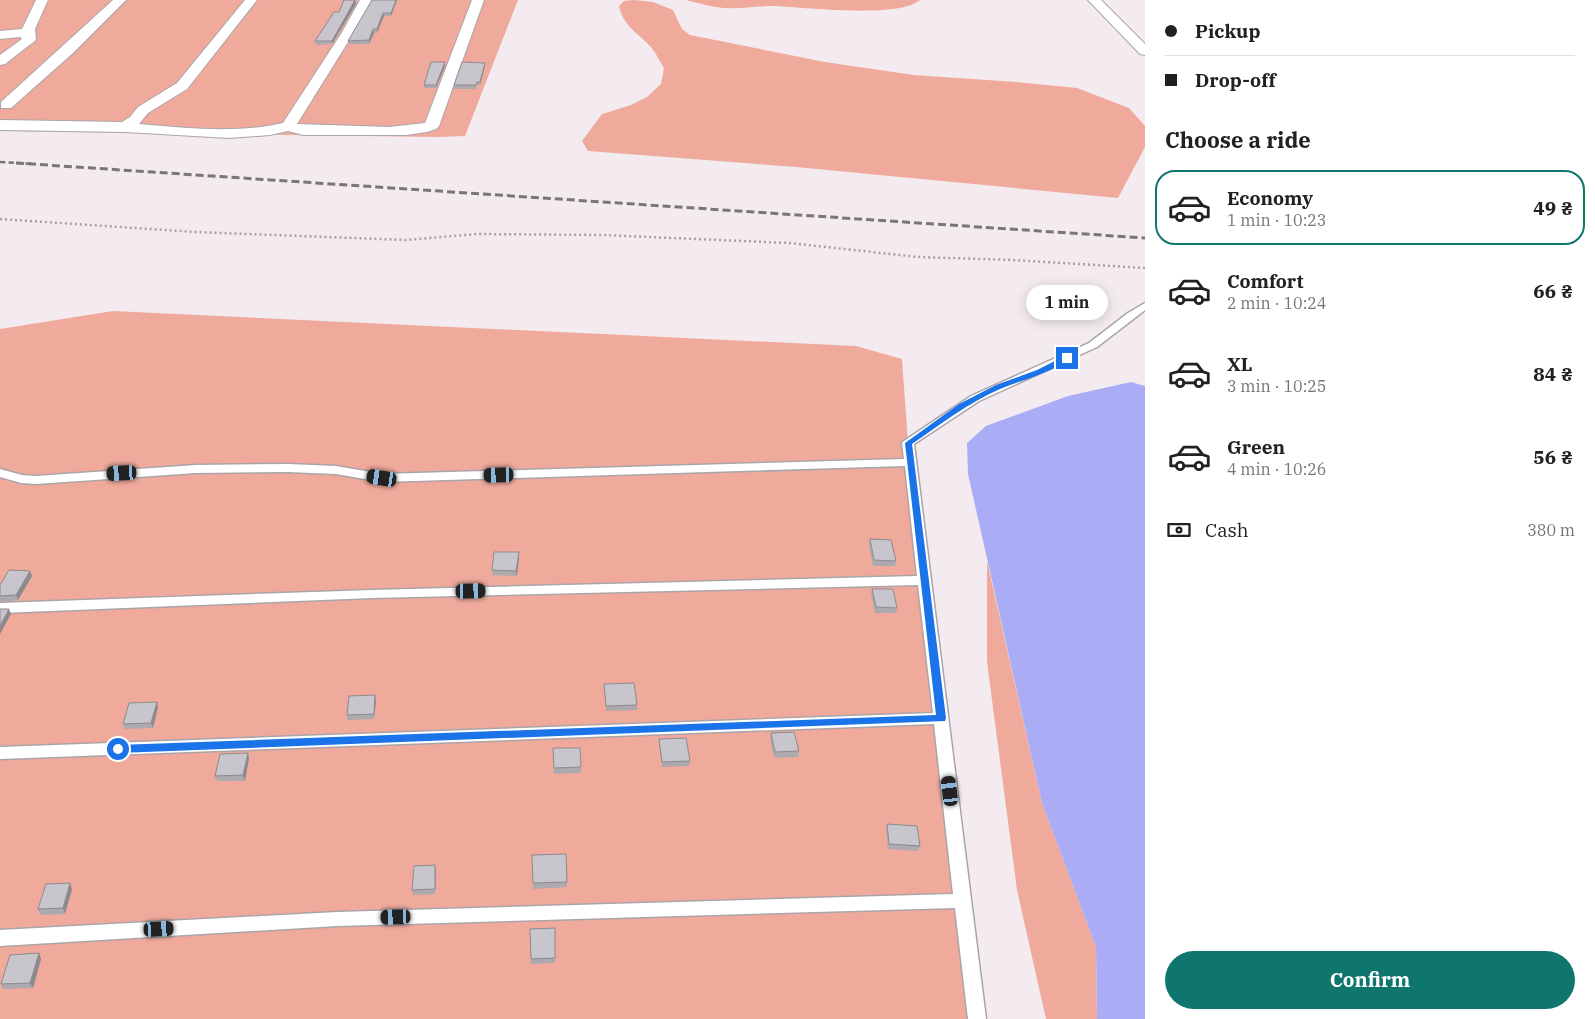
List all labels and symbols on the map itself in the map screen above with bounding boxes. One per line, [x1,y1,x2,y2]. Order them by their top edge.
callout: 1 min [1026,286,1108,320]
route end [1056,347,1078,369]
car [106,465,137,481]
car [483,467,514,483]
car [366,468,397,488]
car [455,583,486,599]
route start [107,738,129,760]
car [940,775,959,807]
car [380,909,411,925]
car [143,921,174,937]

